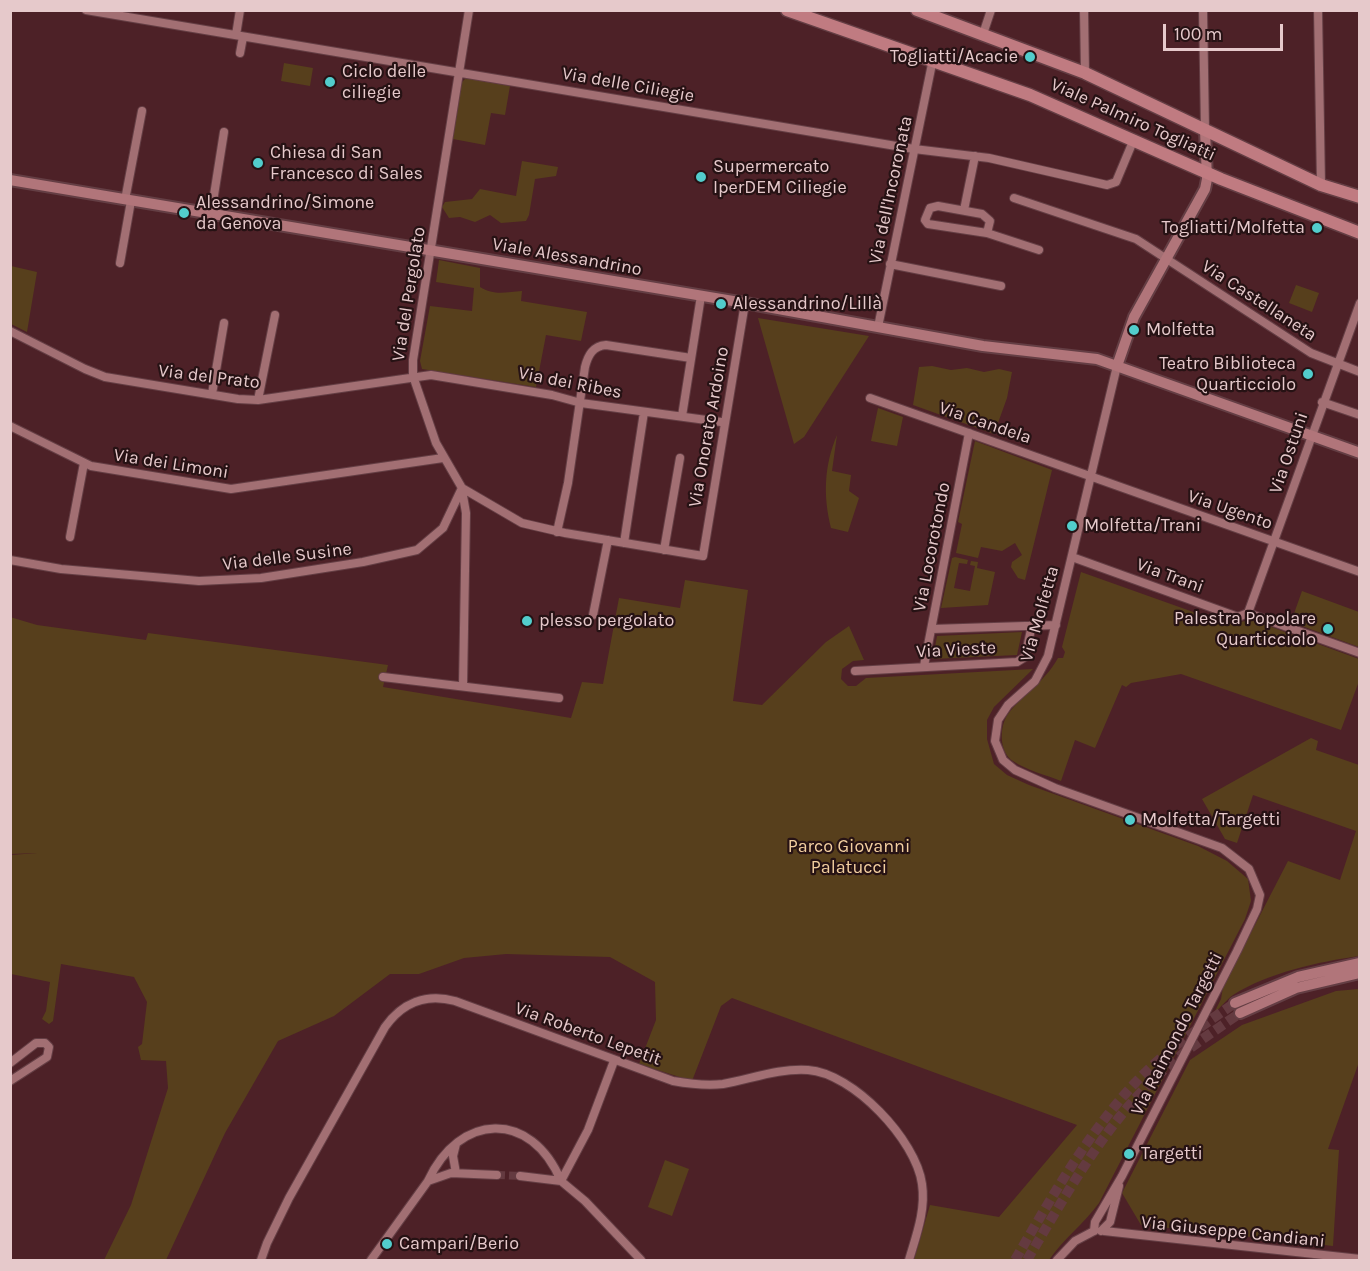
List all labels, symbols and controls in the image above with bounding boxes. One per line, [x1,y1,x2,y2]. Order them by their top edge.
scale bar [1166,12,1286,50]
text: 100 m [1174,23,1222,45]
place label: Togliatti/Acacie [890,46,1018,68]
marker: Togliatti/Acacie [1023,50,1037,64]
place label: Ciclo delle ciliegie [342,61,426,104]
street label: Via delle Ciliegie [560,63,696,107]
street label: Viale Palmiro Togliatti [1047,74,1219,166]
marker: Ciclo delle ciliegie [323,75,337,89]
street label: Via dell'Incoronata [865,114,917,266]
place label: Chiesa di San Francesco di Sales [270,142,423,184]
marker: Chiesa di San Francesco di Sales [251,156,265,170]
place label: Supermercato IperDEM Ciliegie [713,156,847,198]
marker: Supermercato IperDEM Ciliegie [694,170,708,184]
place label: Alessandrino/Simone da Genova [196,192,374,234]
marker: Alessandrino/Simone da Genova [177,206,191,220]
place label: Togliatti/Molfetta [1161,217,1305,239]
marker: Togliatti/Molfetta [1310,221,1324,235]
street label: Via del Pergolato [388,225,430,363]
street label: Viale Alessandrino [491,233,643,281]
street label: Via Castellaneta [1197,256,1321,346]
place label: Alessandrino/Lillà [733,293,882,315]
marker: Alessandrino/Lillà [714,297,728,311]
place label: Molfetta [1146,319,1215,341]
marker: Molfetta [1127,323,1141,337]
street label: Via Onorato Ardoino [684,345,734,509]
place label: Teatro Biblioteca Quarticciolo [1159,353,1296,395]
street label: Via del Prato [157,360,261,394]
street label: Via dei Ribes [516,362,624,404]
marker: Teatro Biblioteca Quarticciolo [1301,367,1315,381]
street label: Via Candela [936,397,1034,449]
street label: Via Ostuni [1265,409,1313,497]
street label: Via dei Limoni [112,444,230,484]
street label: Via Locorotondo [909,480,955,614]
street label: Via Ugento [1185,485,1275,535]
place label: Molfetta/Trani [1084,515,1201,537]
marker: Molfetta/Trani [1065,519,1079,533]
street label: Via delle Susine [221,538,353,576]
street label: Via Trani [1133,554,1207,598]
street label: Via Molfetta [1016,564,1064,664]
place label: Palestra Popolare Quarticciolo [1174,608,1316,650]
place label: plesso pergolato [539,610,674,632]
marker: plesso pergolato [520,614,534,628]
marker: Palestra Popolare Quarticciolo [1321,622,1335,636]
street label: Via Vieste [916,637,996,663]
place label: Molfetta/Targetti [1142,809,1281,831]
marker: Molfetta/Targetti [1123,813,1137,827]
park label: Parco Giovanni Palatucci [788,836,910,878]
street label: Via Raimondo Targetti [1126,949,1228,1119]
street label: Via Roberto Lepetit [512,997,664,1071]
place label: Targetti [1141,1143,1203,1165]
marker: Targetti [1122,1147,1136,1161]
street label: Via Giuseppe Candiani [1140,1212,1326,1252]
place label: Campari/Berio [399,1233,519,1255]
marker: Campari/Berio [380,1237,394,1251]

